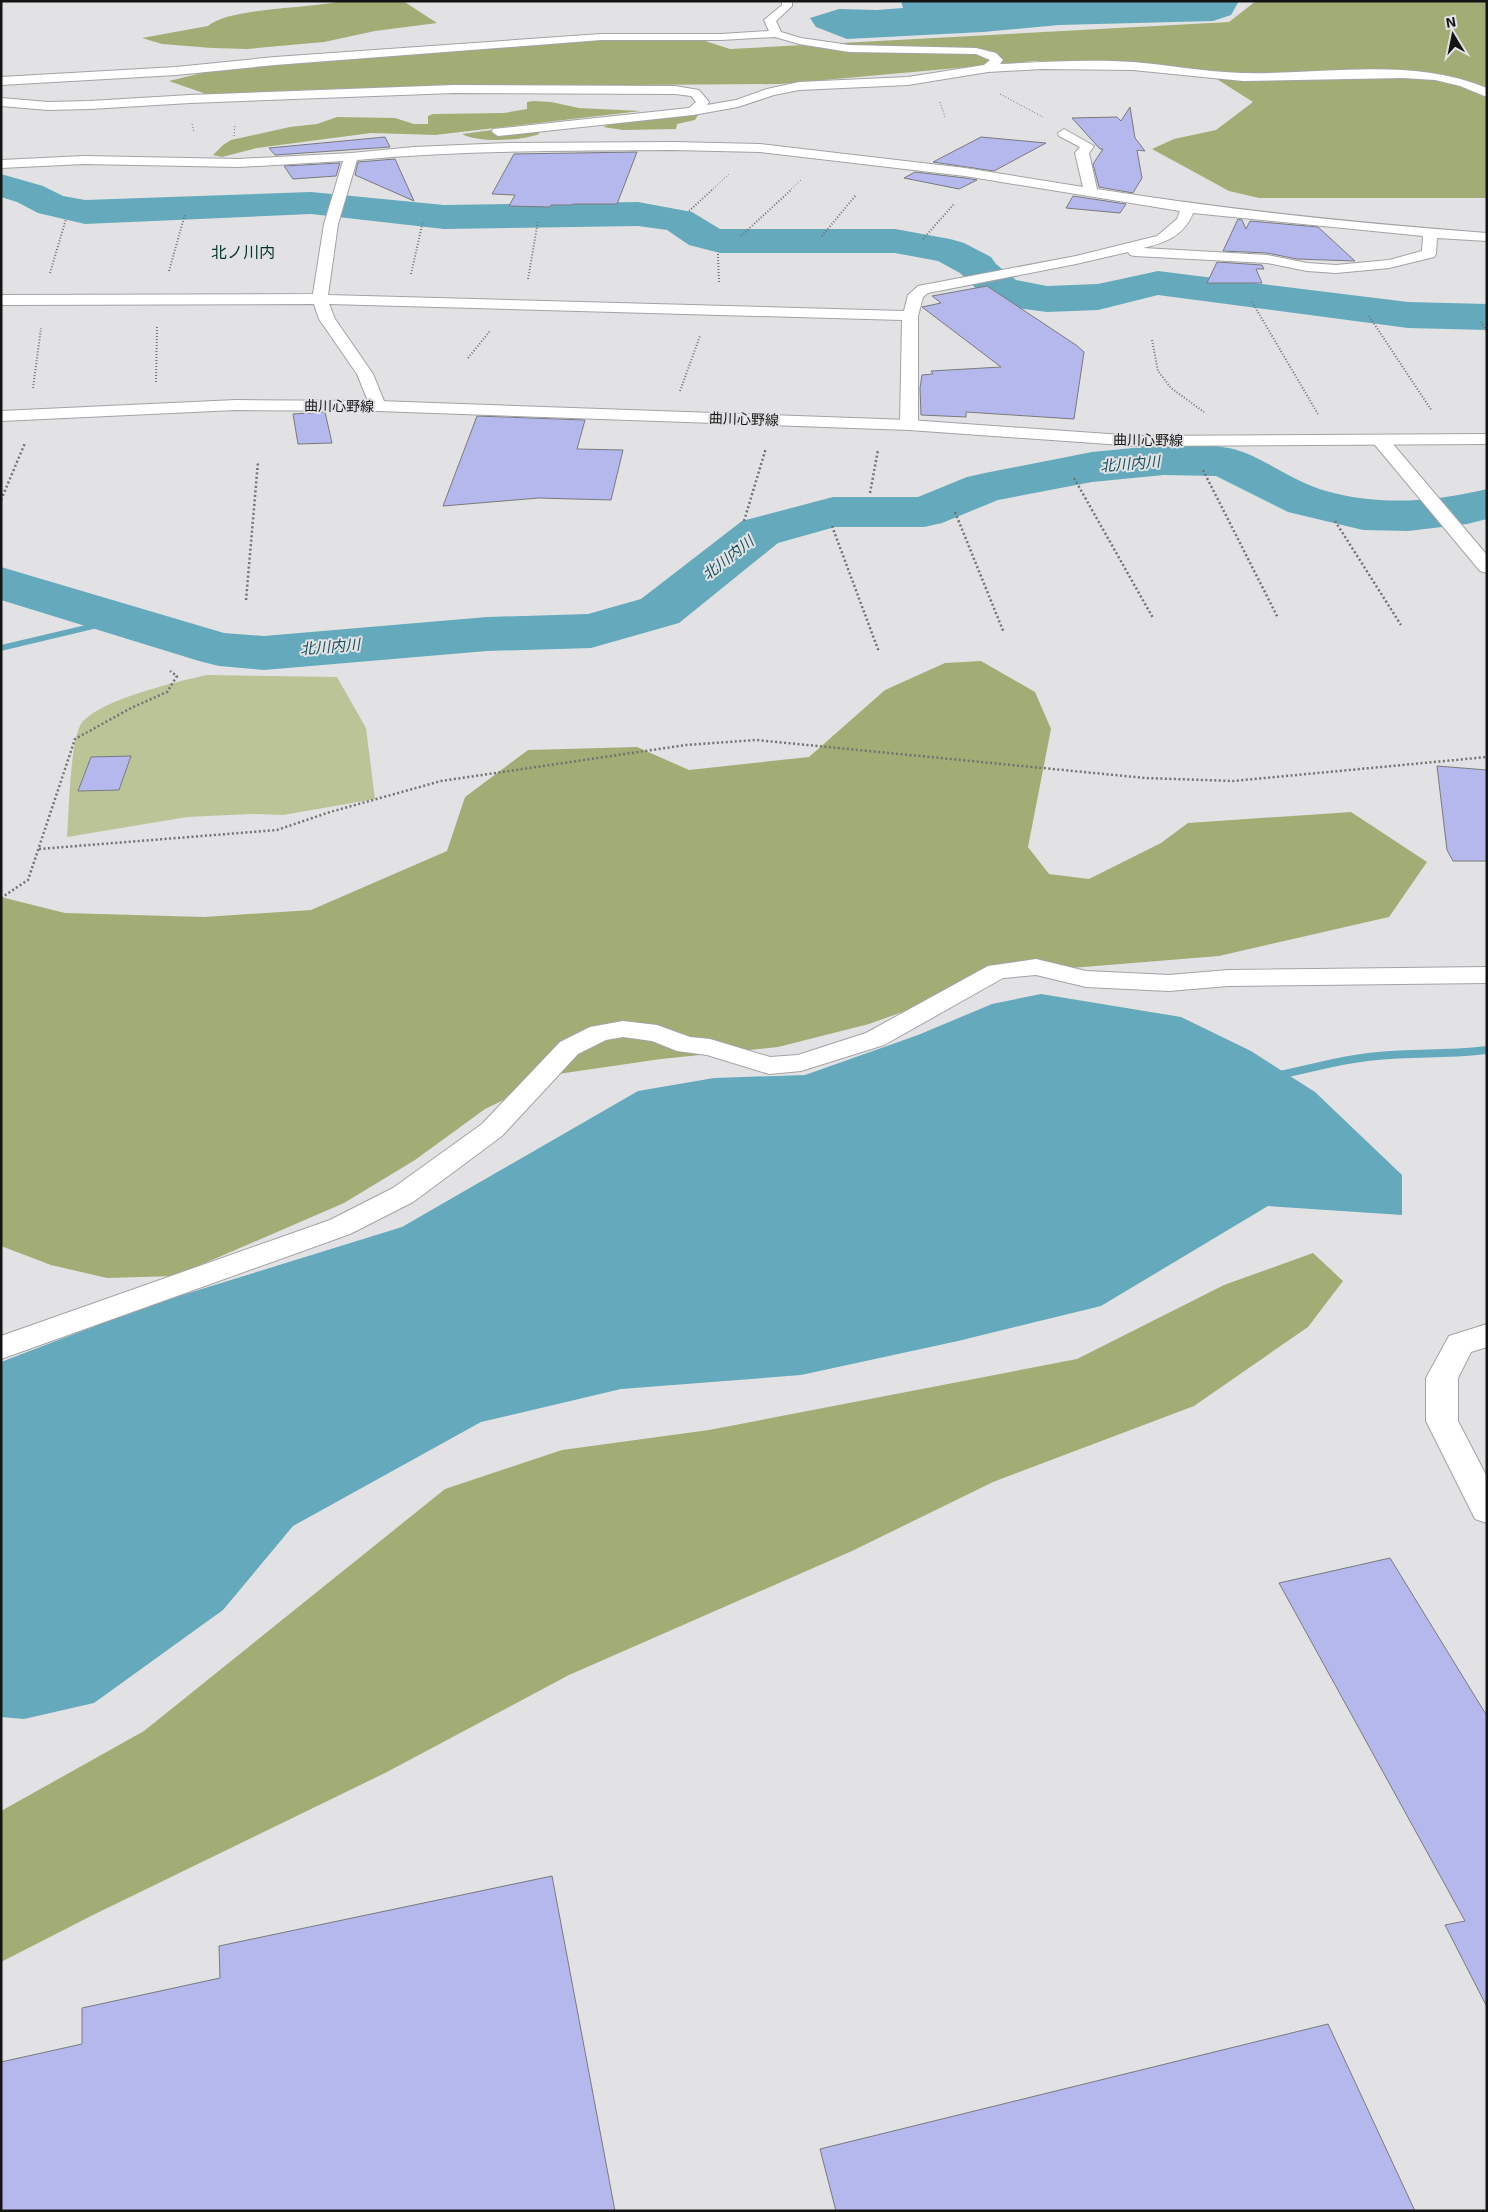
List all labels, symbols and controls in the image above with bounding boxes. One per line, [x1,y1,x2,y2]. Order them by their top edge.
north arrow [1428,10,1478,60]
text: N [1444,12,1457,31]
district label: 北ノ川内 [211,242,275,261]
street label: 曲川心野線 [304,396,374,415]
street label: 曲川心野線 [709,409,779,428]
street label: 曲川心野線 [1113,430,1183,449]
water label: 北川内川 [1099,451,1163,475]
water label: 北川内川 [698,530,758,583]
water label: 北川内川 [299,634,363,658]

